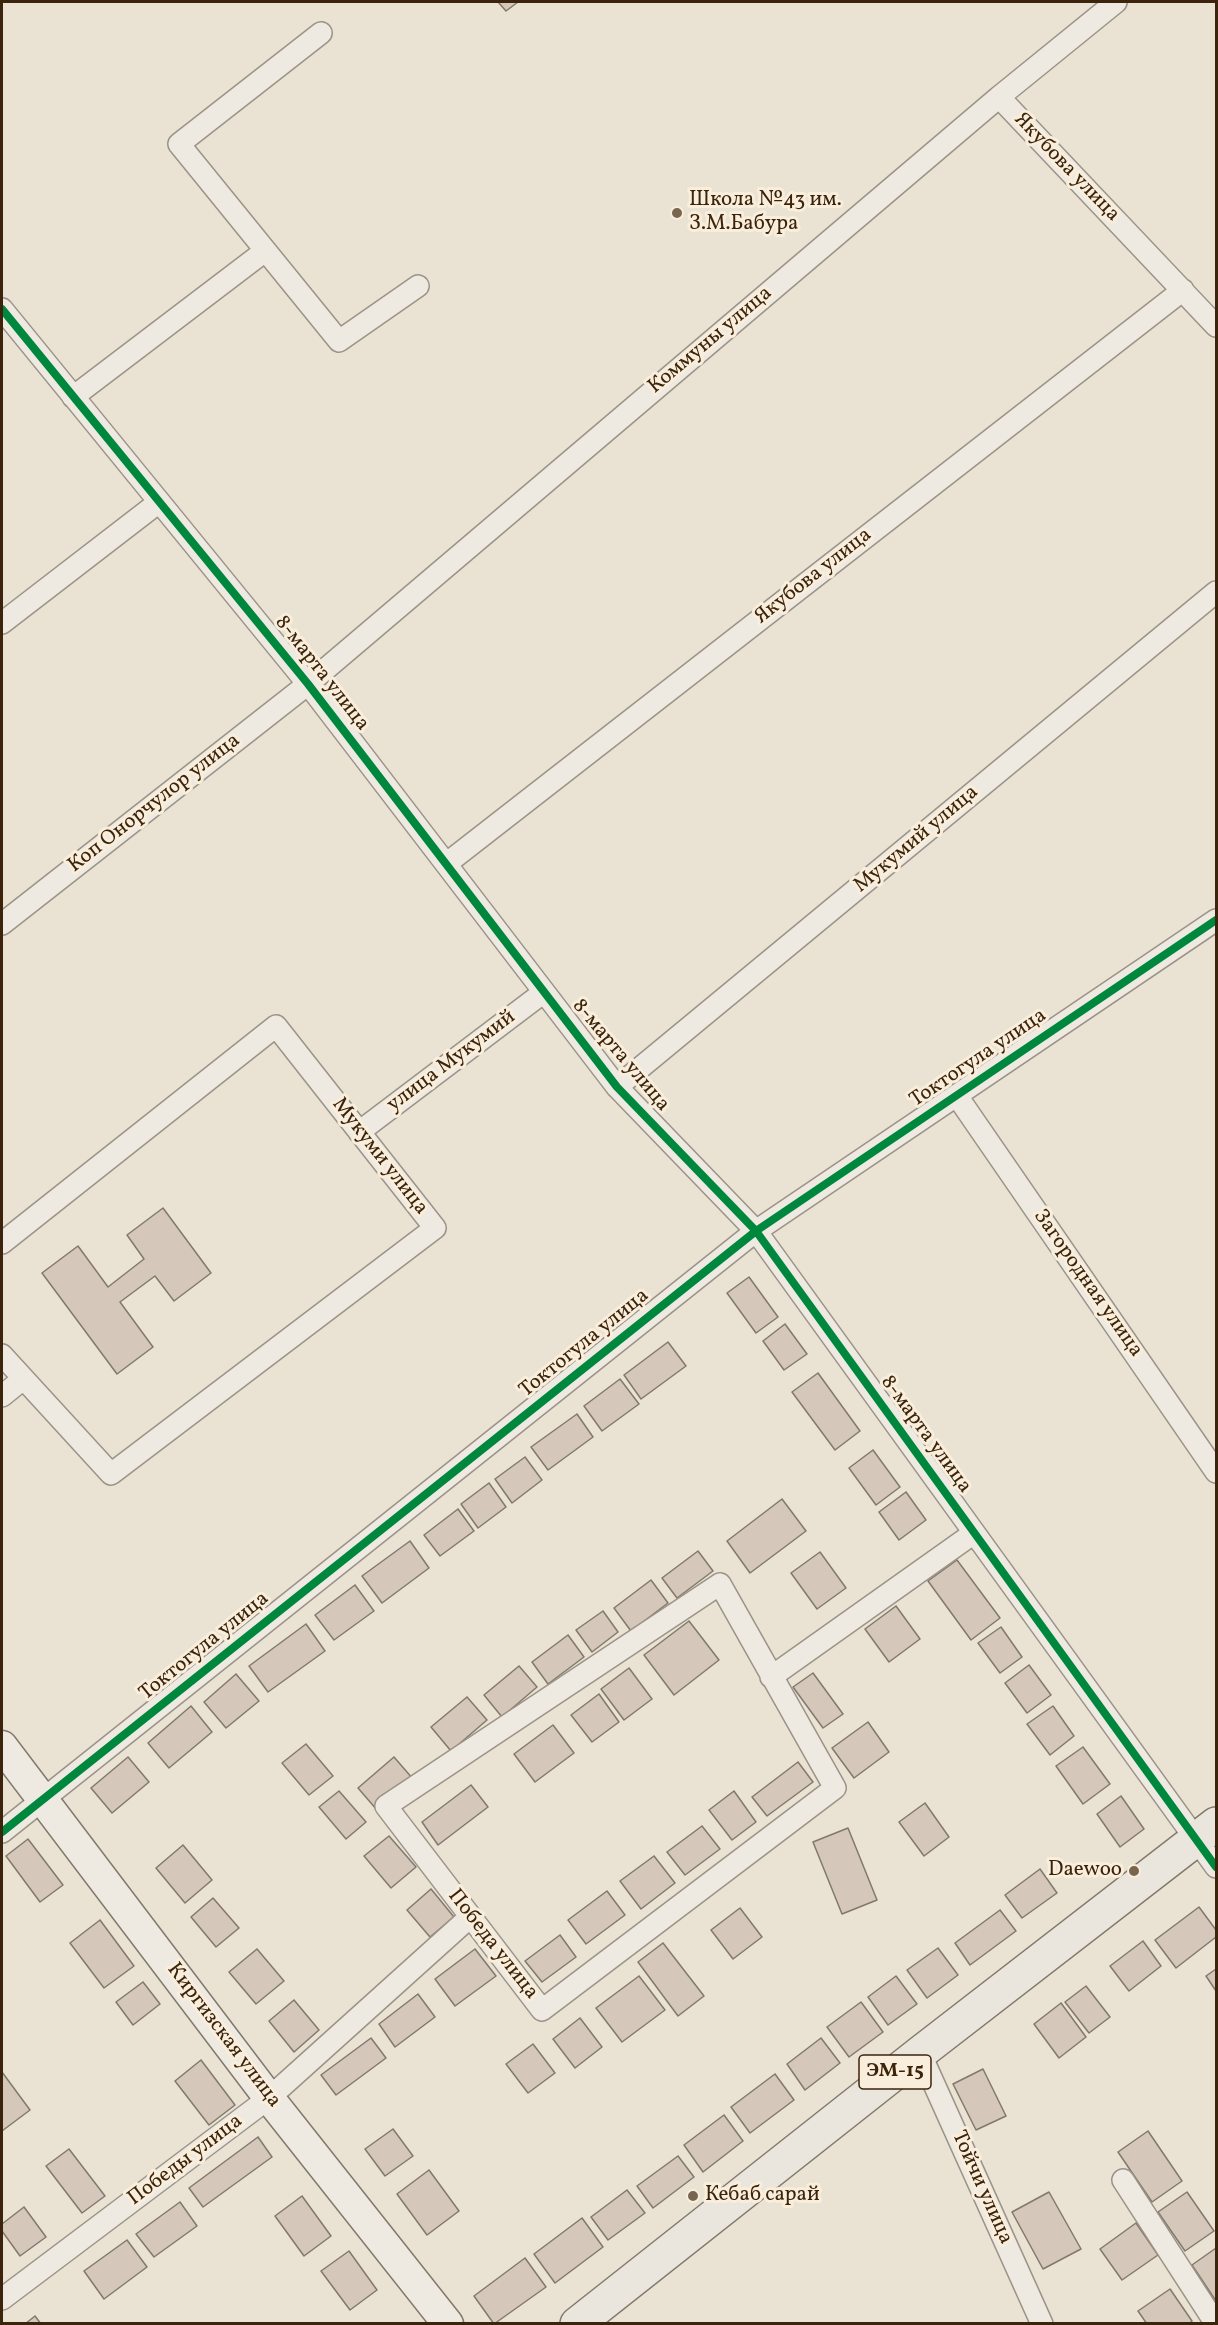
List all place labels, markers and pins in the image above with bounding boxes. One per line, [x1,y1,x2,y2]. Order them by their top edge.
place label: Школа №43 им. З.М.Бабура [689,188,842,238]
marker: Школа №43 им. З.М.Бабура [670,206,684,220]
place label: Daewoo [1048,1858,1122,1884]
marker: Daewoo [1127,1864,1141,1878]
place label: Кебаб сарай [705,2183,820,2209]
marker: Кебаб сарай [686,2189,700,2203]

